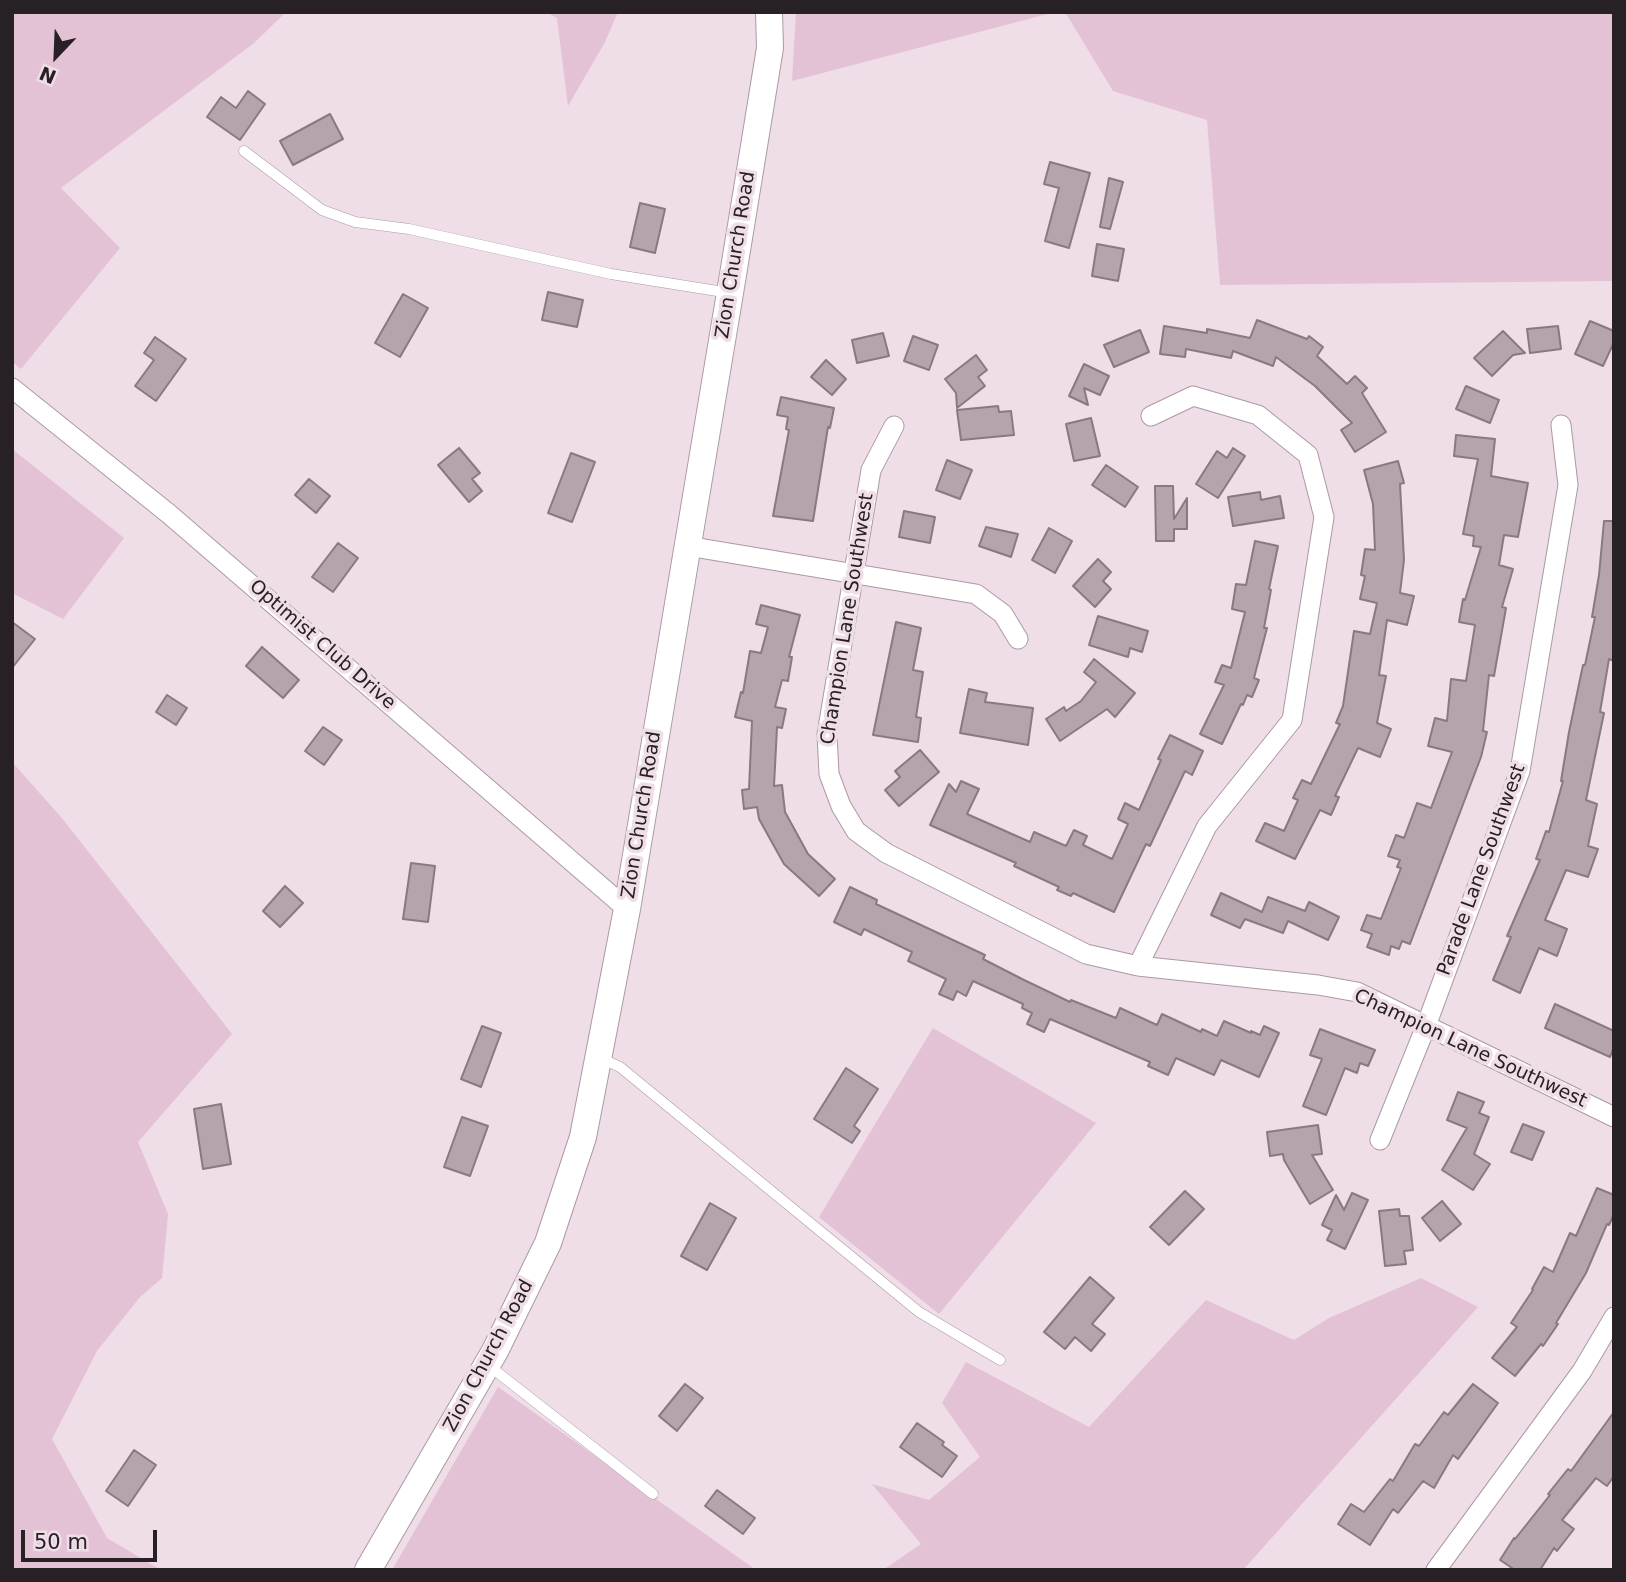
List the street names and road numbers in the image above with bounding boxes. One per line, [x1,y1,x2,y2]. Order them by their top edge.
street label: Zion Church Road [712,170,760,340]
street label: Champion Lane Southwest [817,492,879,746]
street label: Optimist Club Drive [244,575,400,715]
street label: Zion Church Road [618,730,666,900]
street label: Parade Lane Southwest [1433,761,1531,979]
street label: Champion Lane Southwest [1350,985,1590,1113]
street label: Zion Church Road [439,1276,539,1436]

